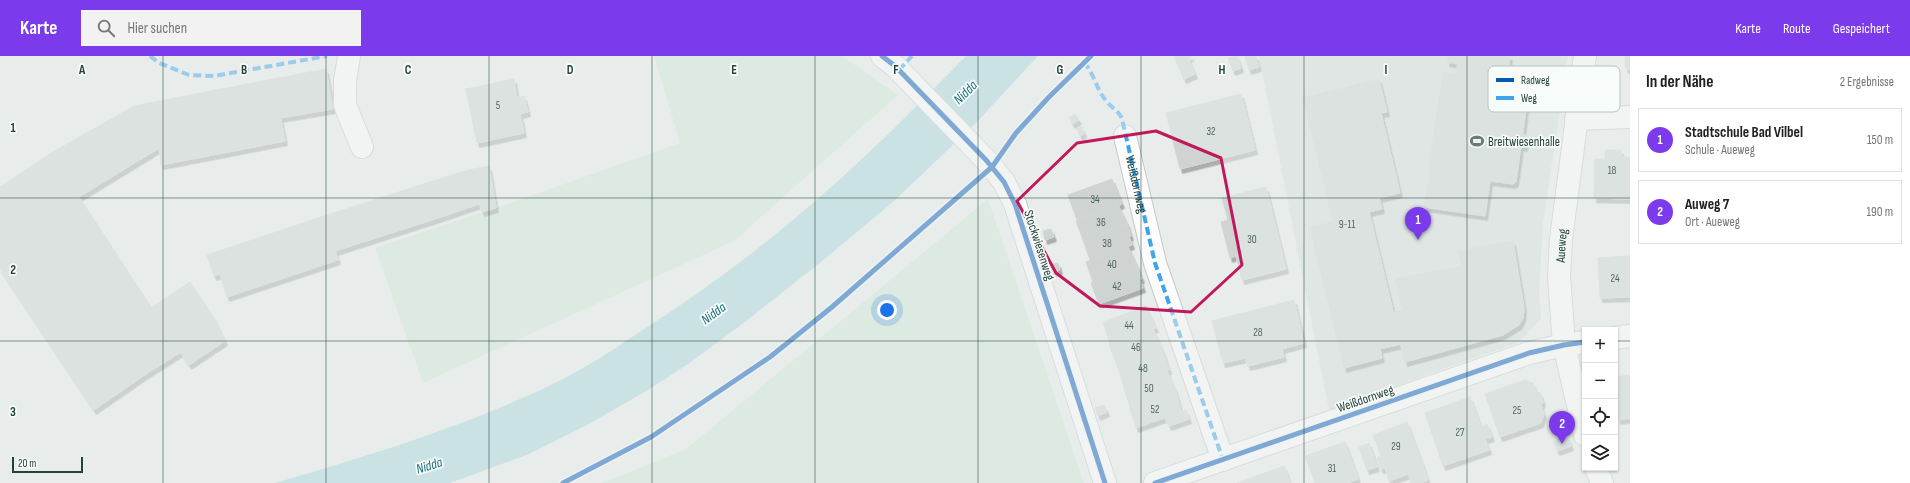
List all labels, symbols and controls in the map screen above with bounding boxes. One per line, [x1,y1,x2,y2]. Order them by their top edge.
search box [81,10,361,46]
text: Karte [20,17,57,40]
icon: search [95,17,117,39]
text: Hier suchen [127,19,187,38]
text: Karte [1735,20,1761,37]
text: Route [1783,20,1811,37]
text: Gespeichert [1833,20,1890,37]
text: A [78,62,86,78]
text: B [241,62,247,78]
text: C [405,62,412,78]
text: D [567,62,574,78]
text: E [731,62,737,78]
text: F [893,62,899,78]
text: G [1057,62,1064,78]
text: H [1219,62,1226,78]
text: I [1385,62,1388,78]
legend [1488,66,1620,112]
text: In der Nähe [1646,72,1713,92]
text: Radweg [1521,74,1550,87]
text: 2 Ergebnisse [1840,74,1894,90]
water label: Nidda [950,77,981,108]
text: Weg [1521,92,1537,105]
house number: 5 [496,99,500,112]
text: 1 [10,120,16,136]
text: Stadtschule Bad Vilbel [1685,123,1803,142]
house number: 32 [1206,125,1216,138]
text: 1 [1657,132,1663,148]
text: 150 m [1867,132,1893,148]
sports icon: Breitwiesenhalle [1469,133,1485,149]
place label: Breitwiesenhalle [1488,134,1560,150]
text: Schule · Aueweg [1685,142,1755,158]
street label: Weißdornweg [1122,154,1150,215]
house number: 18 [1608,164,1617,177]
house number: 34 [1090,193,1100,206]
text: Auweg 7 [1685,195,1729,214]
text: 2 [1657,204,1663,220]
text: 190 m [1866,204,1893,220]
pin: 1 [1405,207,1431,240]
street label: Stockwiesenweg [1020,208,1058,283]
text: Ort · Aueweg [1685,214,1740,230]
house number: 36 [1096,216,1106,229]
house number: 9-11 [1339,218,1355,231]
street label: Aueweg [1553,228,1571,264]
house number: 30 [1247,233,1257,246]
house number: 38 [1102,237,1112,250]
house number: 40 [1107,258,1117,271]
text: 2 [10,262,16,278]
house number: 24 [1610,272,1620,285]
house number: 42 [1112,280,1122,293]
water label: Nidda [698,298,729,328]
your location [877,300,897,320]
house number: 44 [1124,319,1134,332]
house number: 28 [1253,326,1263,339]
map controls [1582,327,1618,471]
button: + [1582,327,1618,363]
house number: 46 [1131,341,1141,354]
house number: 48 [1138,362,1148,375]
button: − [1582,363,1618,399]
house number: 50 [1144,382,1154,395]
street label: Weißdornweg [1335,382,1396,416]
button: locate [1582,399,1618,435]
house number: 52 [1151,403,1160,416]
text: 3 [10,404,16,420]
house number: 25 [1513,404,1521,417]
pin: 2 [1549,411,1575,444]
house number: 27 [1456,426,1465,439]
button: layers [1582,435,1618,471]
house number: 29 [1391,440,1401,453]
water label: Nidda [414,453,445,478]
scale bar [12,455,83,474]
text: 20 m [18,457,36,470]
house number: 31 [1328,462,1336,475]

